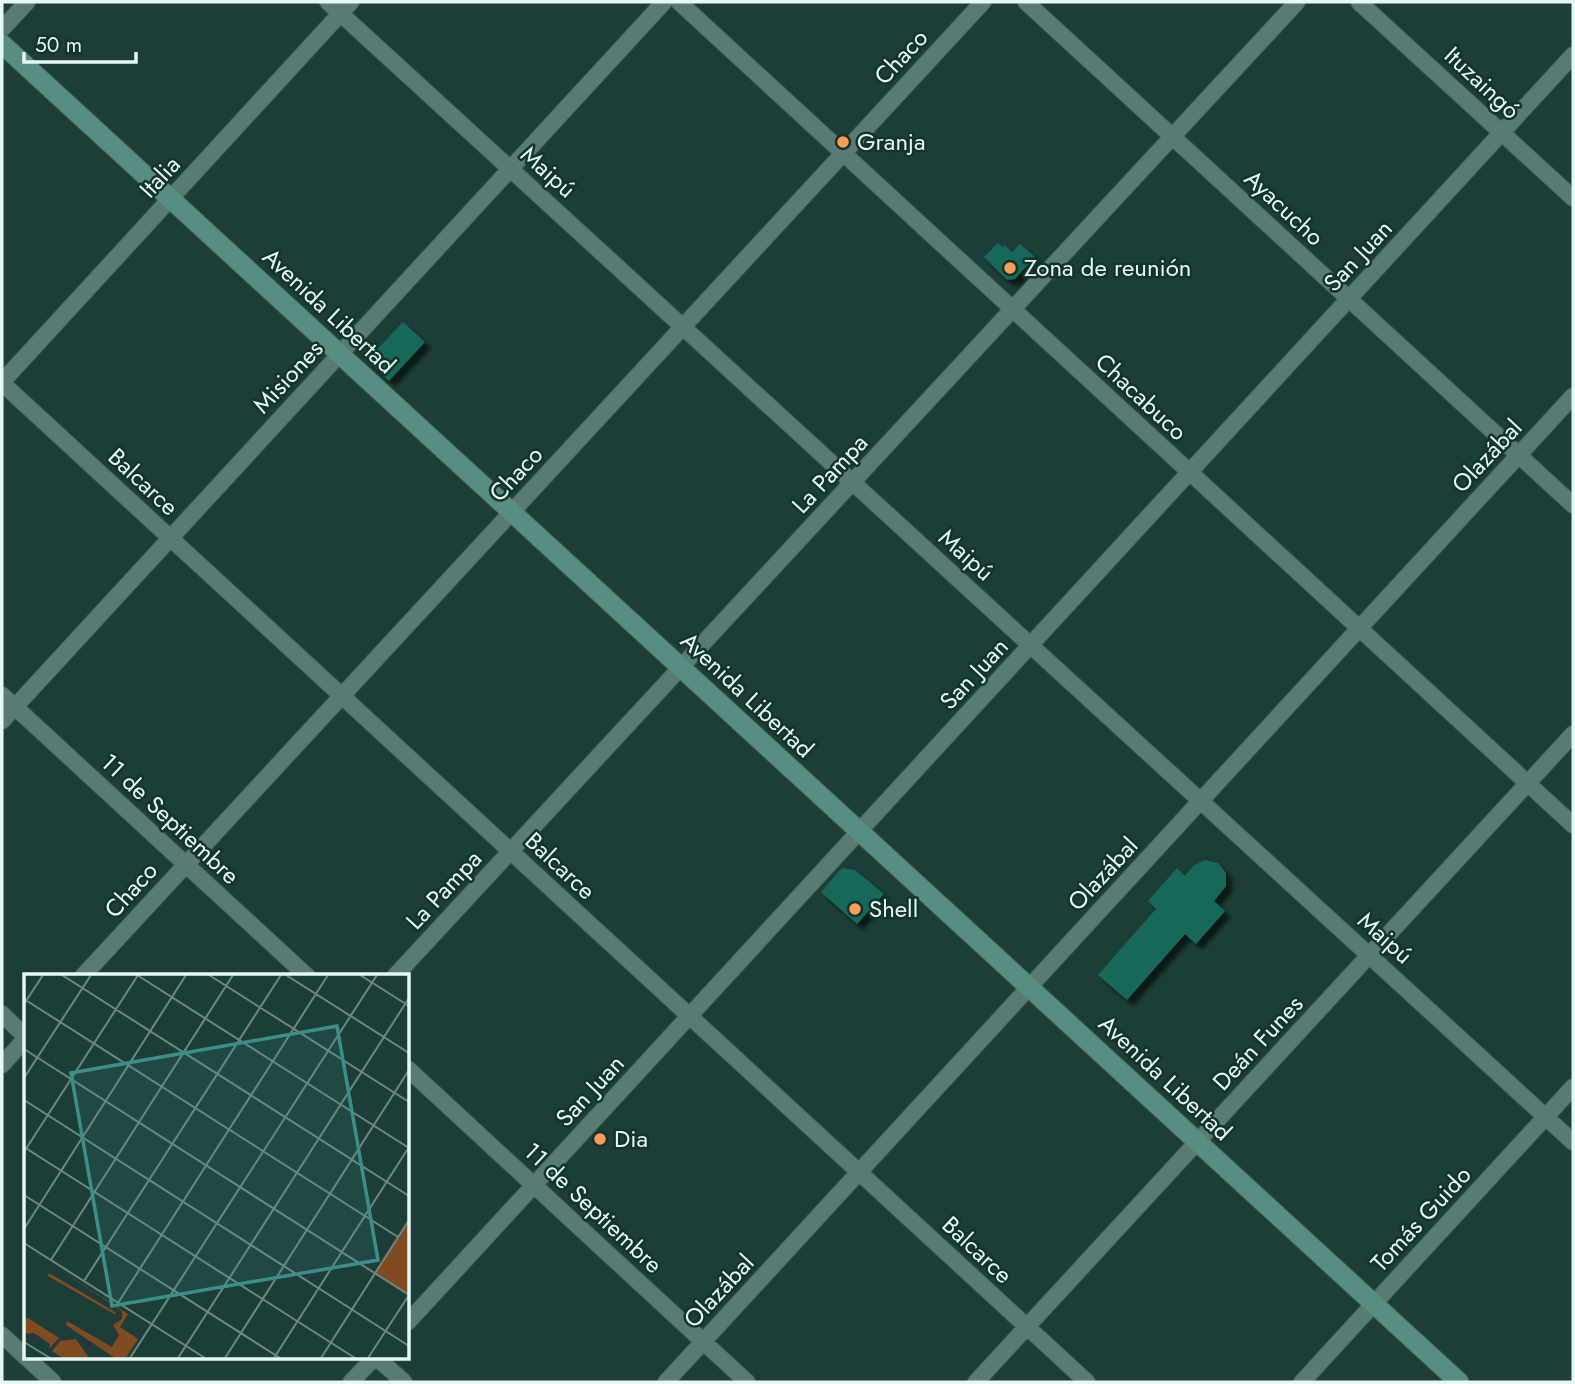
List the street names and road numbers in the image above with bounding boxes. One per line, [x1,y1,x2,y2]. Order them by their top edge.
street label: Chaco [866,21,936,92]
street label: Ituzaingó [1437,38,1528,127]
street label: Maipú [513,137,584,206]
street label: Italia [131,148,188,206]
street label: Ayacucho [1237,161,1332,254]
street label: San Juan [1315,212,1400,299]
street label: Avenida Libertad [255,240,404,382]
street label: Misiones [244,332,331,421]
street label: Chacabuco [1088,345,1195,448]
street label: Olazábal [1443,411,1530,500]
street label: La Pampa [784,426,876,521]
street label: Chaco [481,438,551,509]
street label: Balcarce [100,440,186,523]
street label: Maipú [931,520,1002,589]
street label: Avenida Libertad [673,624,822,766]
street label: San Juan [931,630,1016,717]
street label: 11 de Septiembre [93,745,247,892]
street label: Balcarce [517,824,603,907]
street label: Olazábal [1059,829,1146,918]
street label: La Pampa [398,842,490,937]
street label: Chaco [96,854,165,926]
street label: Maipú [1350,903,1421,972]
street label: Deán Funes [1204,987,1311,1098]
street label: Avenida Libertad [1091,1007,1240,1149]
street label: San Juan [547,1047,632,1134]
street label: 11 de Septiembre [516,1134,670,1281]
street label: Tomás Guido [1362,1158,1479,1279]
street label: Balcarce [934,1208,1020,1291]
street label: Olazábal [675,1246,762,1335]

